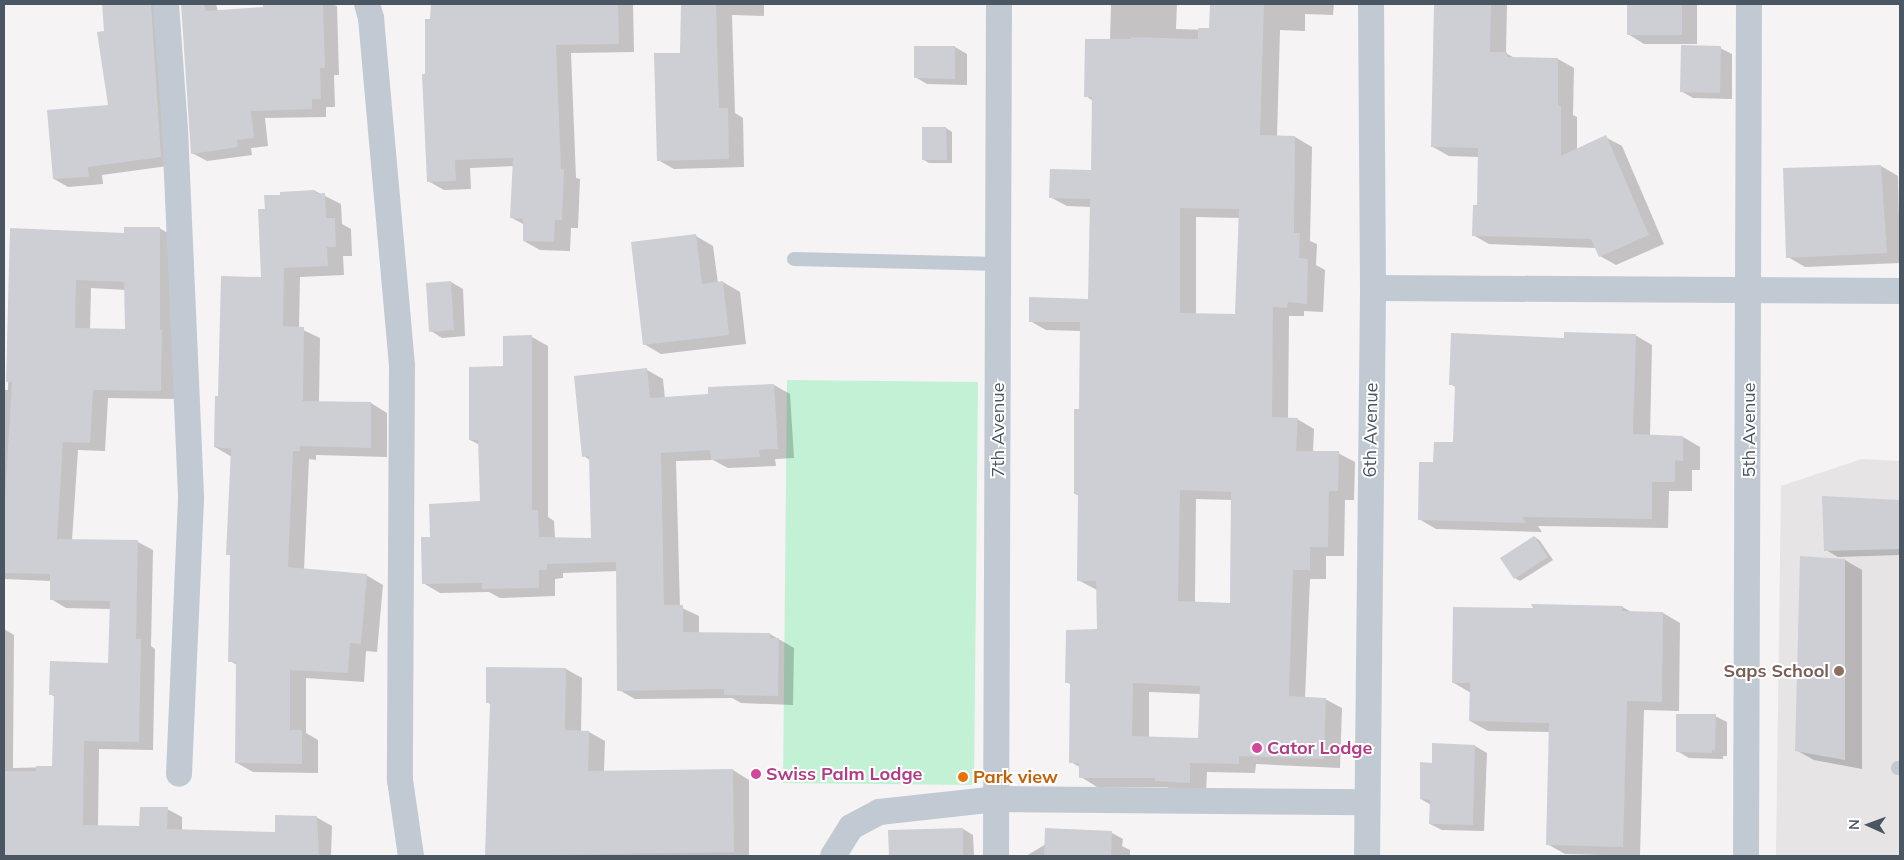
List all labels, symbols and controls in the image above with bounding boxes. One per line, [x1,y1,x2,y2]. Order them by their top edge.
street label: 7th Avenue [987,382,1009,478]
street label: 6th Avenue [1359,382,1383,478]
street label: 5th Avenue [1738,382,1760,478]
place label: Saps School [1724,660,1829,682]
marker: Saps School [1833,665,1845,677]
place label: Cator Lodge [1267,737,1372,759]
marker: Cator Lodge [1251,742,1263,754]
place label: Swiss Palm Lodge [766,763,922,785]
place label: Park view [973,766,1058,788]
marker: Swiss Palm Lodge [750,768,762,780]
marker: Park view [957,771,969,783]
north arrow [1844,800,1894,850]
text: N [1845,819,1863,830]

